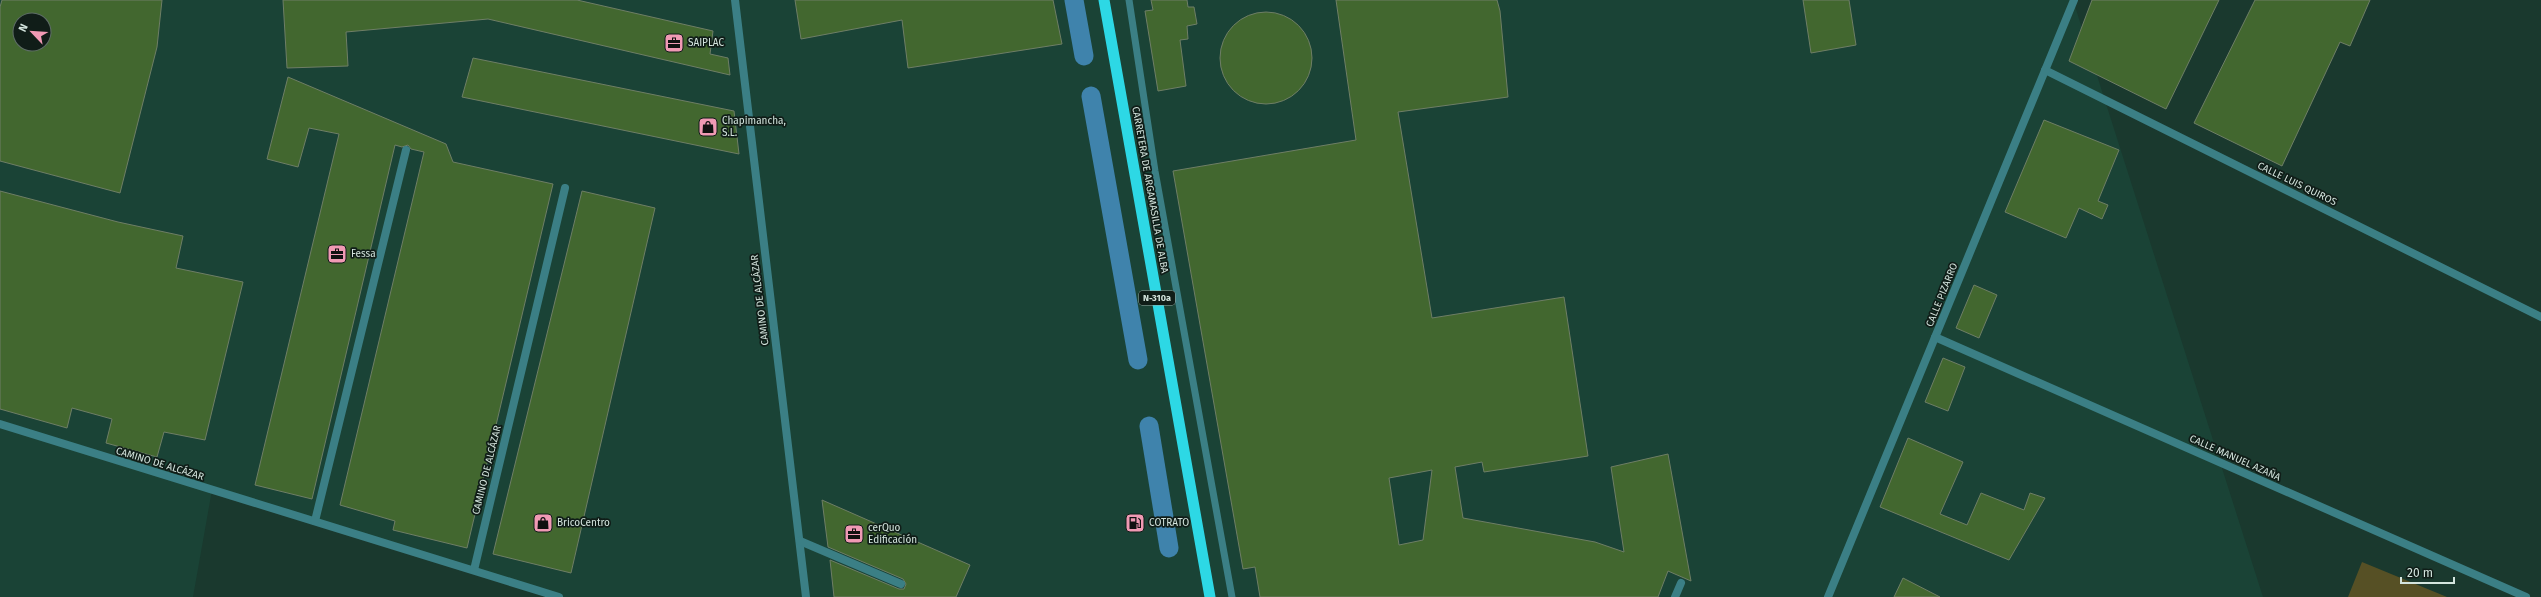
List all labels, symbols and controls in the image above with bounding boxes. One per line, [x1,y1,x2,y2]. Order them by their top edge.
north arrow [12,12,52,52]
text: N [16,22,31,34]
office icon: SAIPLAC [663,32,685,54]
place label: SAIPLAC [688,37,725,49]
street label: CARRETERA DE ARGAMASILLA DE ALBA [1129,106,1171,275]
place label: Chapimancha, S.L. [722,115,786,139]
shop icon: Chapimancha, S.L. [697,116,719,138]
street label: CALLE LUIS QUIROS [2255,160,2339,209]
office icon: Fessa [326,243,348,265]
place label: Fessa [351,248,376,260]
street label: CAMINO DE ALCÁZAR [746,254,772,346]
street label: CALLE PIZARRO [1924,261,1960,329]
road number: N-310a [1139,291,1175,305]
street label: CAMINO DE ALCÁZAR [468,424,504,516]
street label: CALLE MANUEL AZAÑA [2188,432,2283,484]
street label: CAMINO DE ALCÁZAR [114,443,206,483]
shop icon: BricoCentro [532,512,554,534]
fuel station icon: COTRATO [1124,512,1146,534]
place label: BricoCentro [557,517,610,529]
place label: COTRATO [1149,517,1189,529]
place label: cerQuo Edificación [868,522,917,546]
office icon: cerQuo Edificación [843,523,865,545]
scale bar [2401,559,2454,585]
text: 20 m [2407,566,2433,580]

